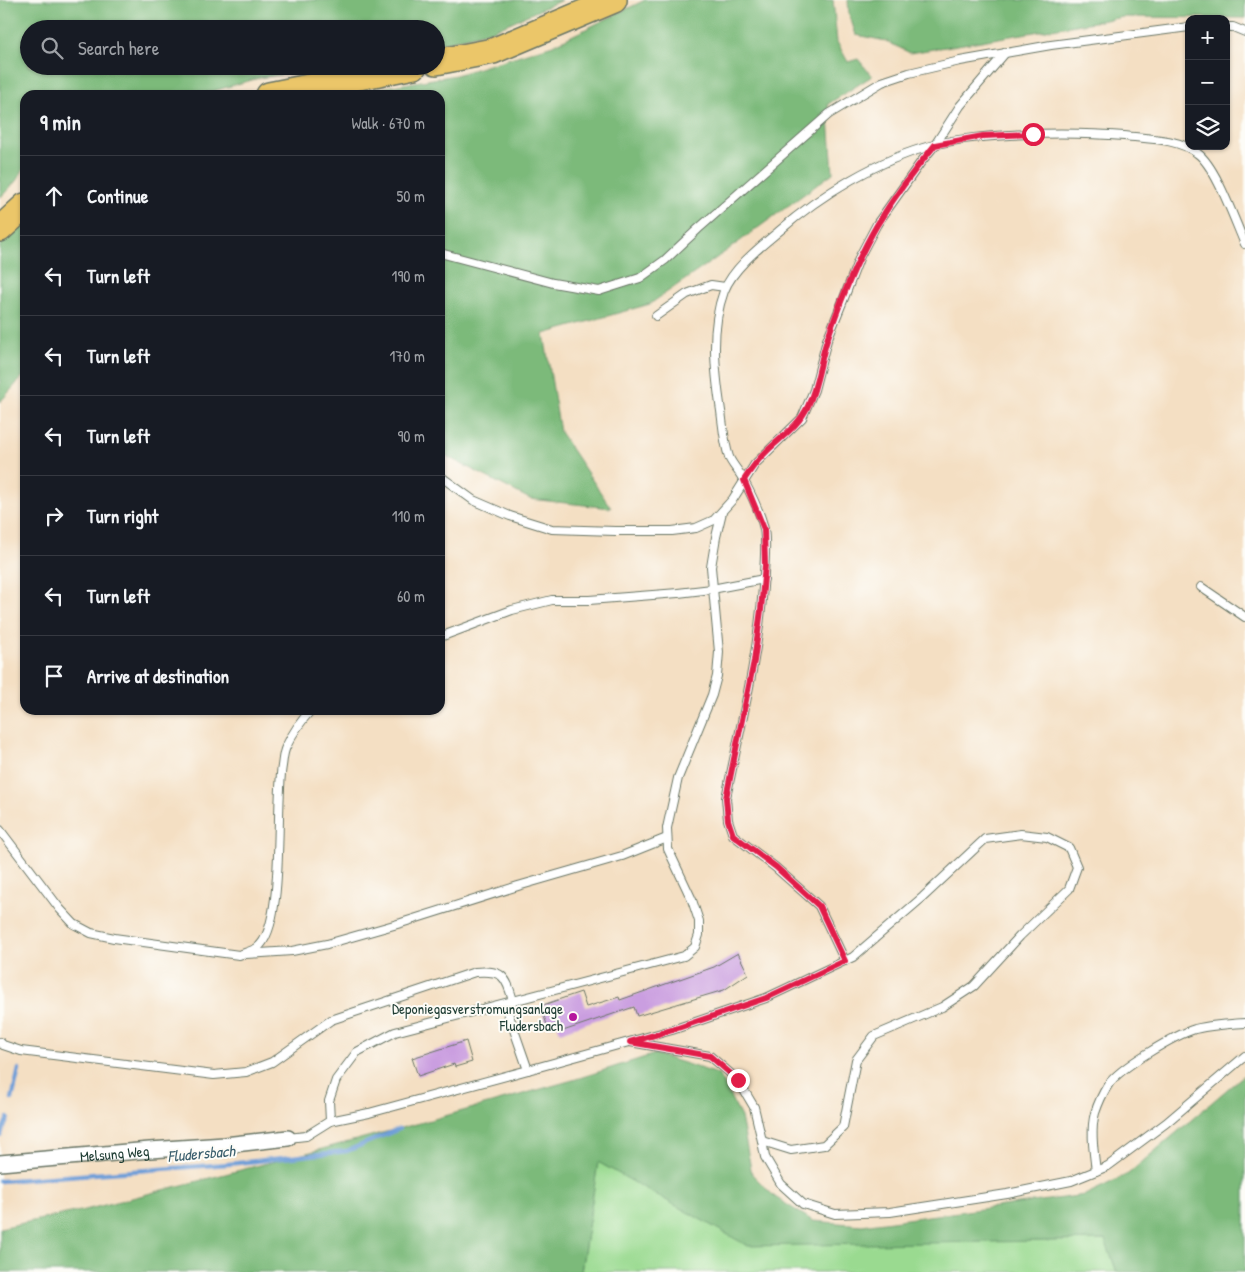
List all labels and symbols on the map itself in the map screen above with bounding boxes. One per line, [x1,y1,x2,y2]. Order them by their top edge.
route start [1022,123,1045,146]
place label: Deponiegasverstromungsanlage Fludersbach [392,998,563,1036]
marker: Deponiegasverstromungsanlage Fludersbach [567,1011,579,1023]
route end [727,1069,750,1092]
water label: Fludersbach [166,1139,237,1167]
street label: Melsung Weg [79,1140,150,1167]

